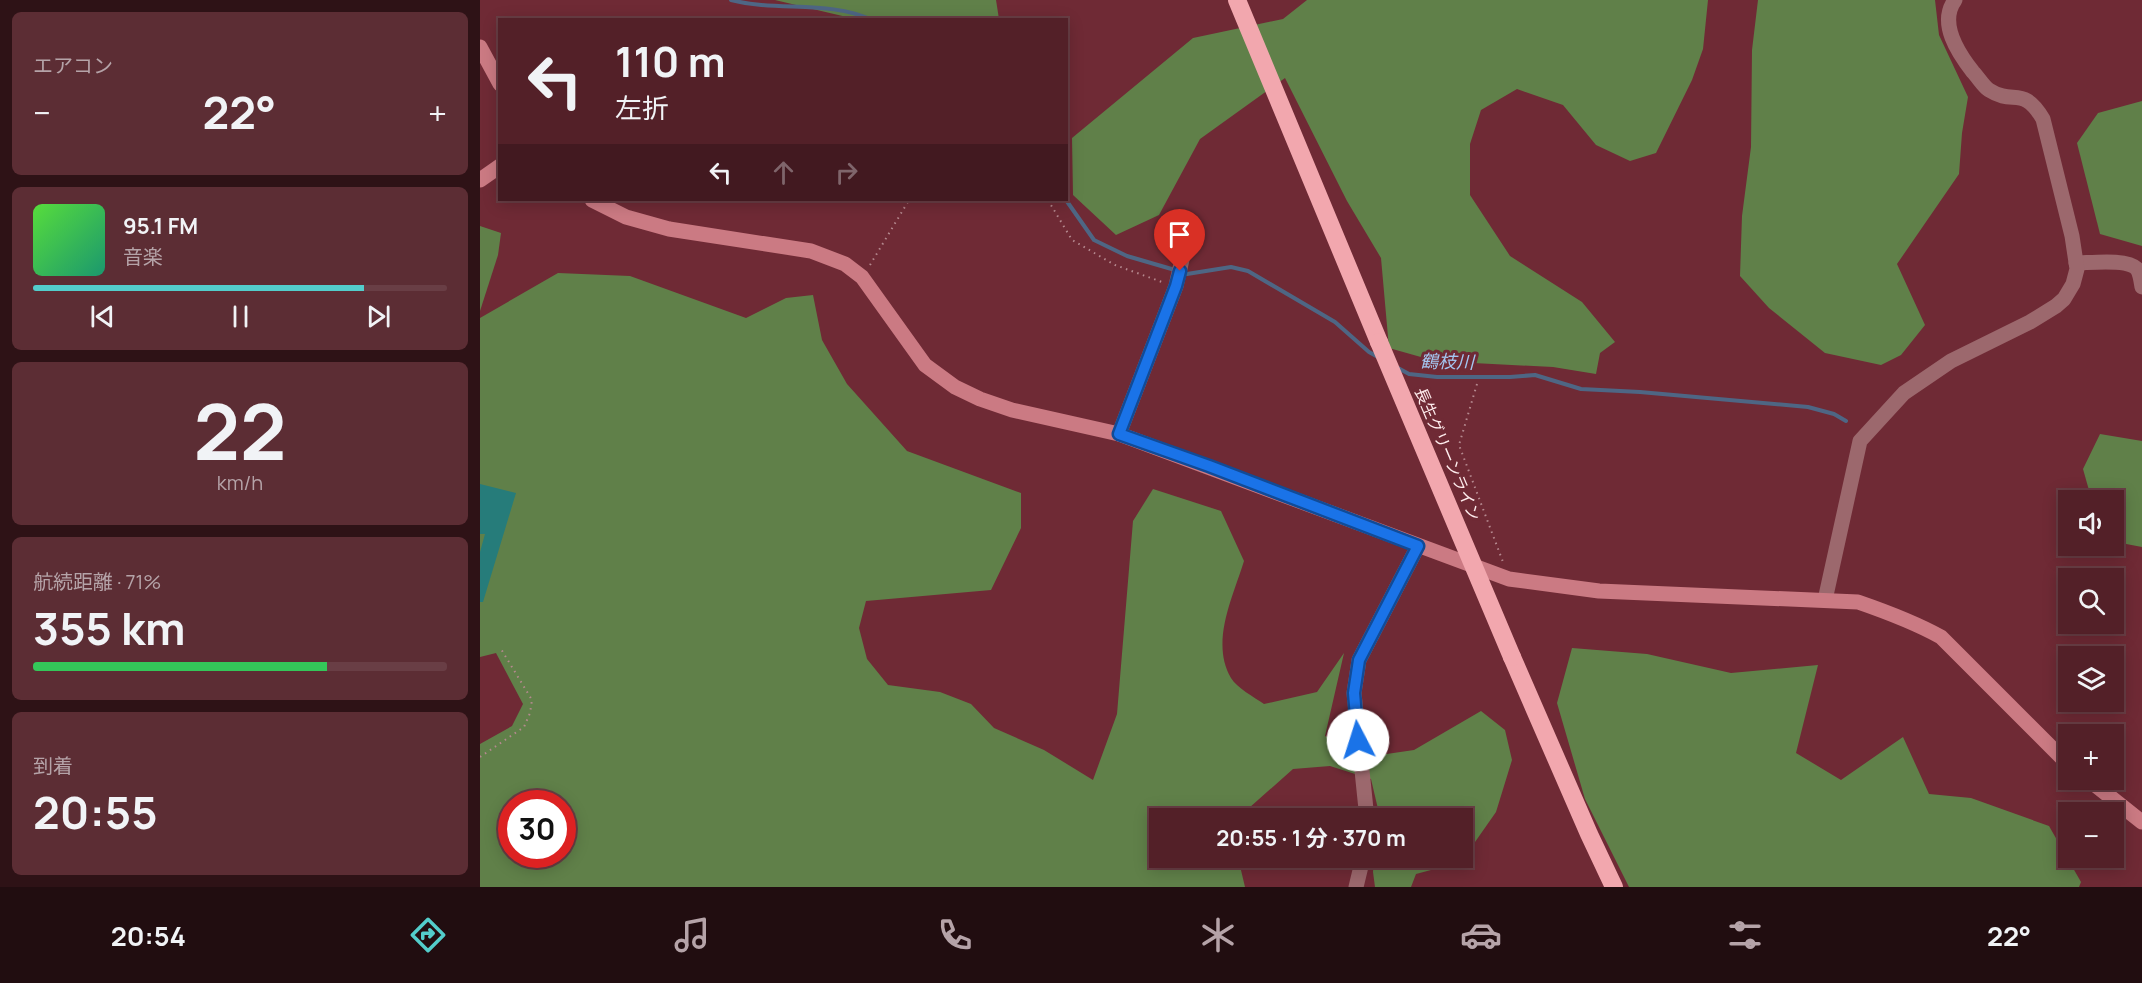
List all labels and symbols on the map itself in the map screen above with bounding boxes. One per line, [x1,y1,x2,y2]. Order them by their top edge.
pin [1154,209,1205,271]
water label: 鶴枝川 [1420,349,1476,374]
street label: 長生グリーンライン [1410,384,1486,524]
position arrow [1326,708,1390,772]
speed limit sign: 30 [498,790,576,868]

